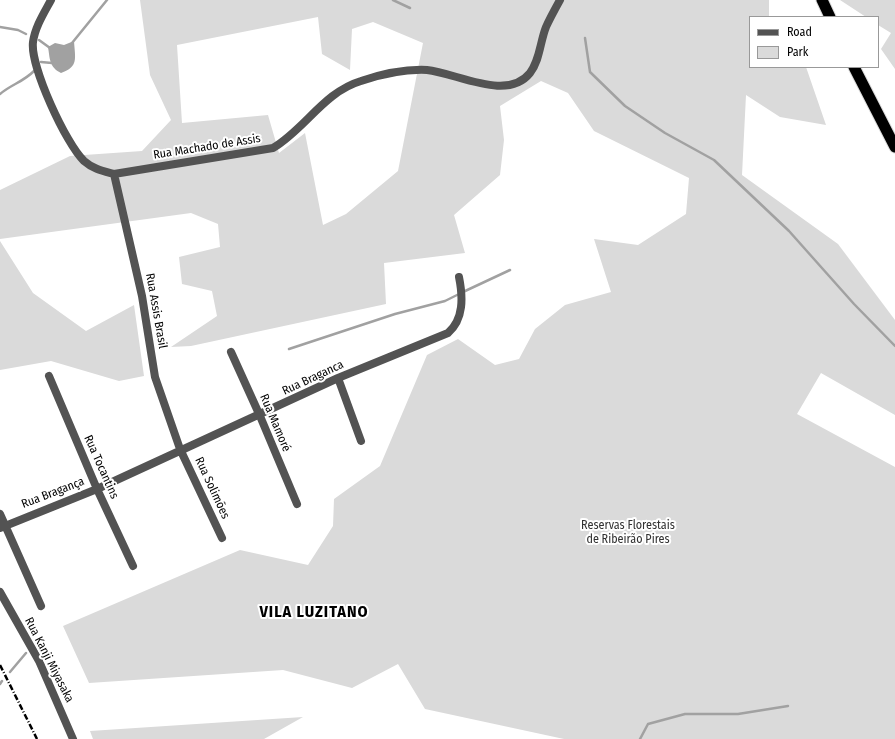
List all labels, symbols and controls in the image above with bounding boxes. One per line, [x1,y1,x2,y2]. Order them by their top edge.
legend [749,16,879,68]
text: Road [787,25,812,39]
text: Park [787,45,808,59]
street label: Rua Machado de Assis [152,131,262,163]
street label: Rua Assis Brasil [142,272,170,350]
street label: Rua Braganca [280,357,346,399]
street label: Rua Mamoré [256,392,294,454]
street label: Rua Tocantins [81,433,121,501]
street label: Rua Solimões [191,455,233,521]
street label: Rua Bragança [20,474,86,512]
park label: Reservas Florestais de Ribeirão Pires [581,519,675,547]
district label: VILA LUZITANO [259,603,369,623]
street label: Rua Kanji Miyasaka [21,615,77,705]

